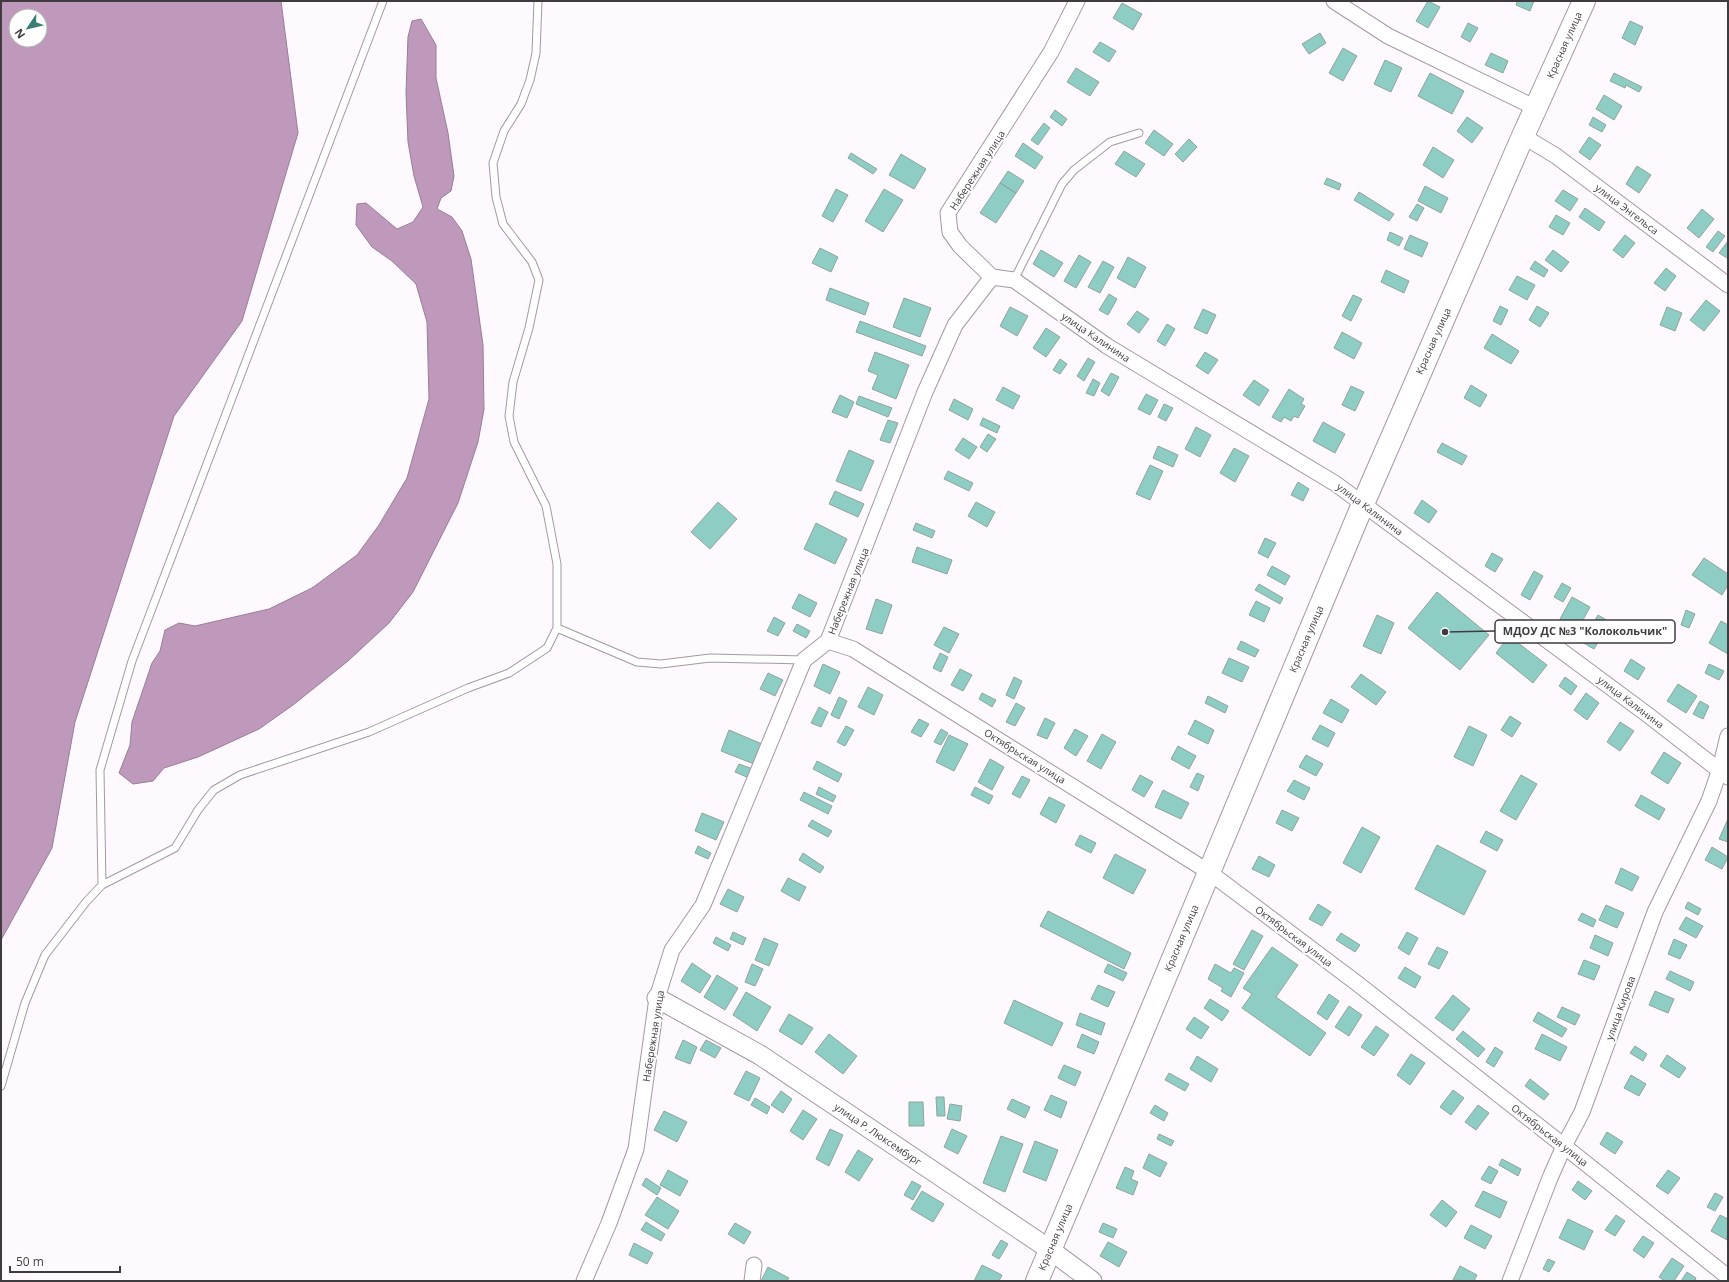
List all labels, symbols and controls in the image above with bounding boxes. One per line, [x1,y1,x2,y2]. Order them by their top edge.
north arrow [8,8,48,48]
street label: Красная улица [1543,9,1585,81]
text: N [11,26,28,42]
street label: Набережная улица [946,127,1008,213]
street label: улица Энгельса [1592,181,1662,237]
street label: Красная улица [1412,305,1454,377]
street label: улица Калинина [1059,309,1133,365]
street label: улица Калинина [1334,479,1406,539]
street label: Набережная улица [824,545,872,637]
street label: Красная улица [1286,603,1326,675]
callout: МДОУ ДС №3 "Колокольчик" [1495,620,1675,643]
text: МДОУ ДС №3 "Колокольчик" [1503,623,1667,638]
street label: улица Калинина [1595,672,1667,732]
street label: Октябрьская улица [982,725,1068,787]
street label: Красная улица [1161,902,1201,974]
street label: Октябрьская улица [1252,902,1336,970]
street label: улица Кирова [1602,974,1638,1042]
street label: Набережная улица [639,989,667,1083]
street label: улица Р. Люксембург [832,1100,925,1169]
street label: Октябрьская улица [1509,1101,1591,1169]
street label: Красная улица [1035,1201,1075,1273]
scale bar [10,1248,120,1274]
text: 50 m [16,1253,44,1270]

